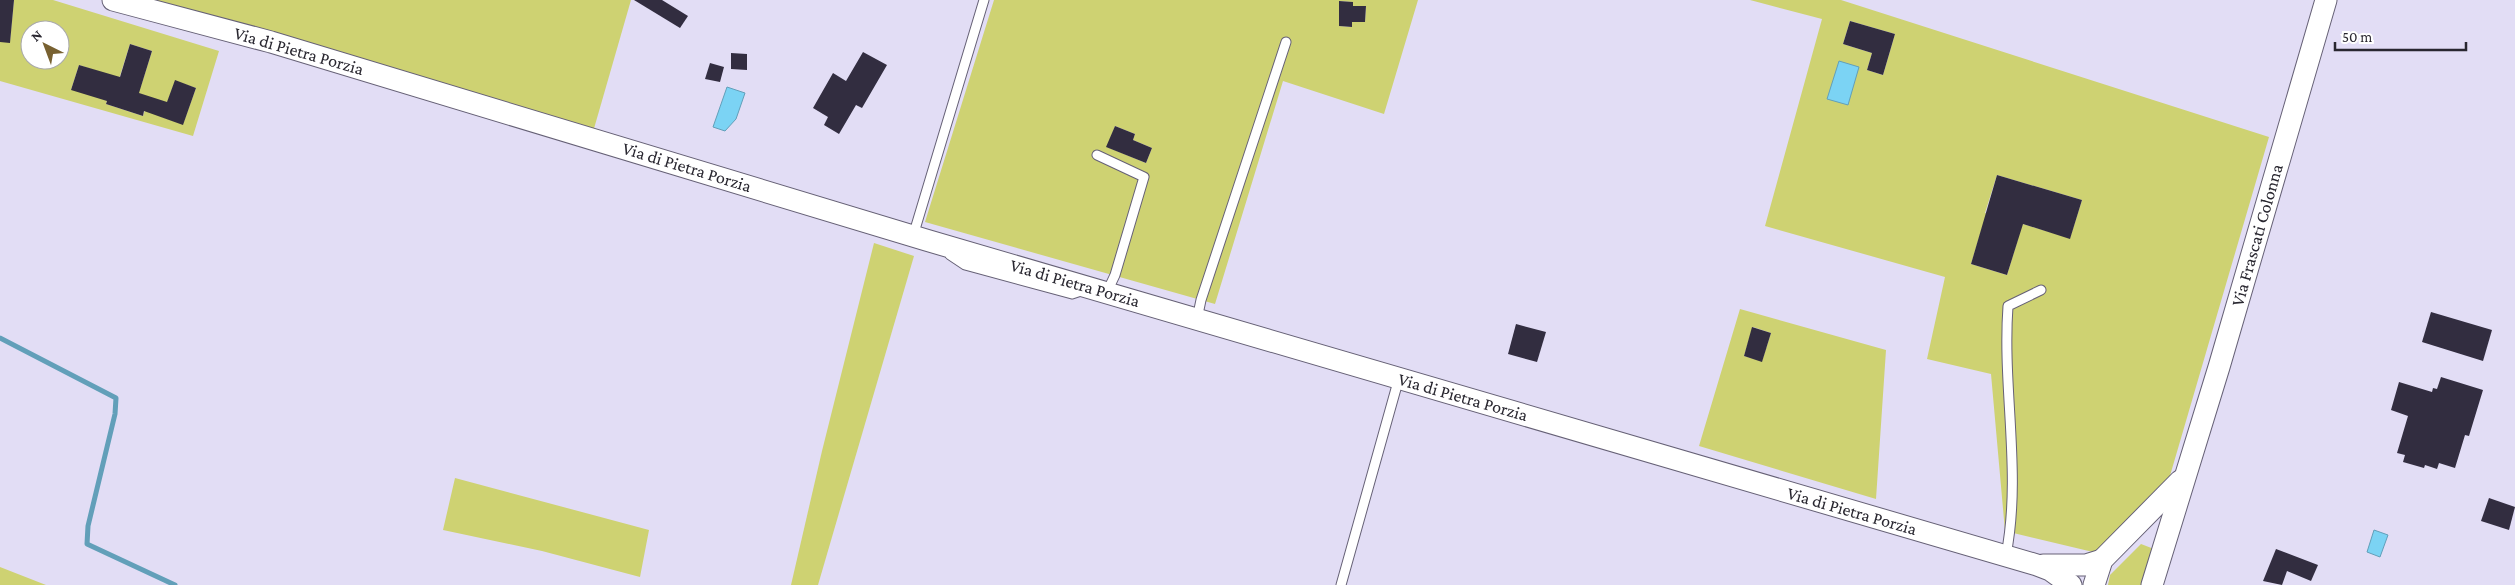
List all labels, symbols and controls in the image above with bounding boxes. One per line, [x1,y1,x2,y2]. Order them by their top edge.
north arrow [20,20,70,70]
scale bar [2335,20,2466,52]
street label: Via di Pietra Porzia [232,23,366,79]
text: N [27,26,46,44]
text: 50 m [2342,29,2372,45]
street label: Via di Pietra Porzia [620,138,754,196]
street label: Via Frascati Colonna [2227,161,2287,309]
street label: Via di Pietra Porzia [1008,255,1142,311]
street label: Via di Pietra Porzia [1396,369,1530,425]
street label: Via di Pietra Porzia [1785,483,1919,539]

